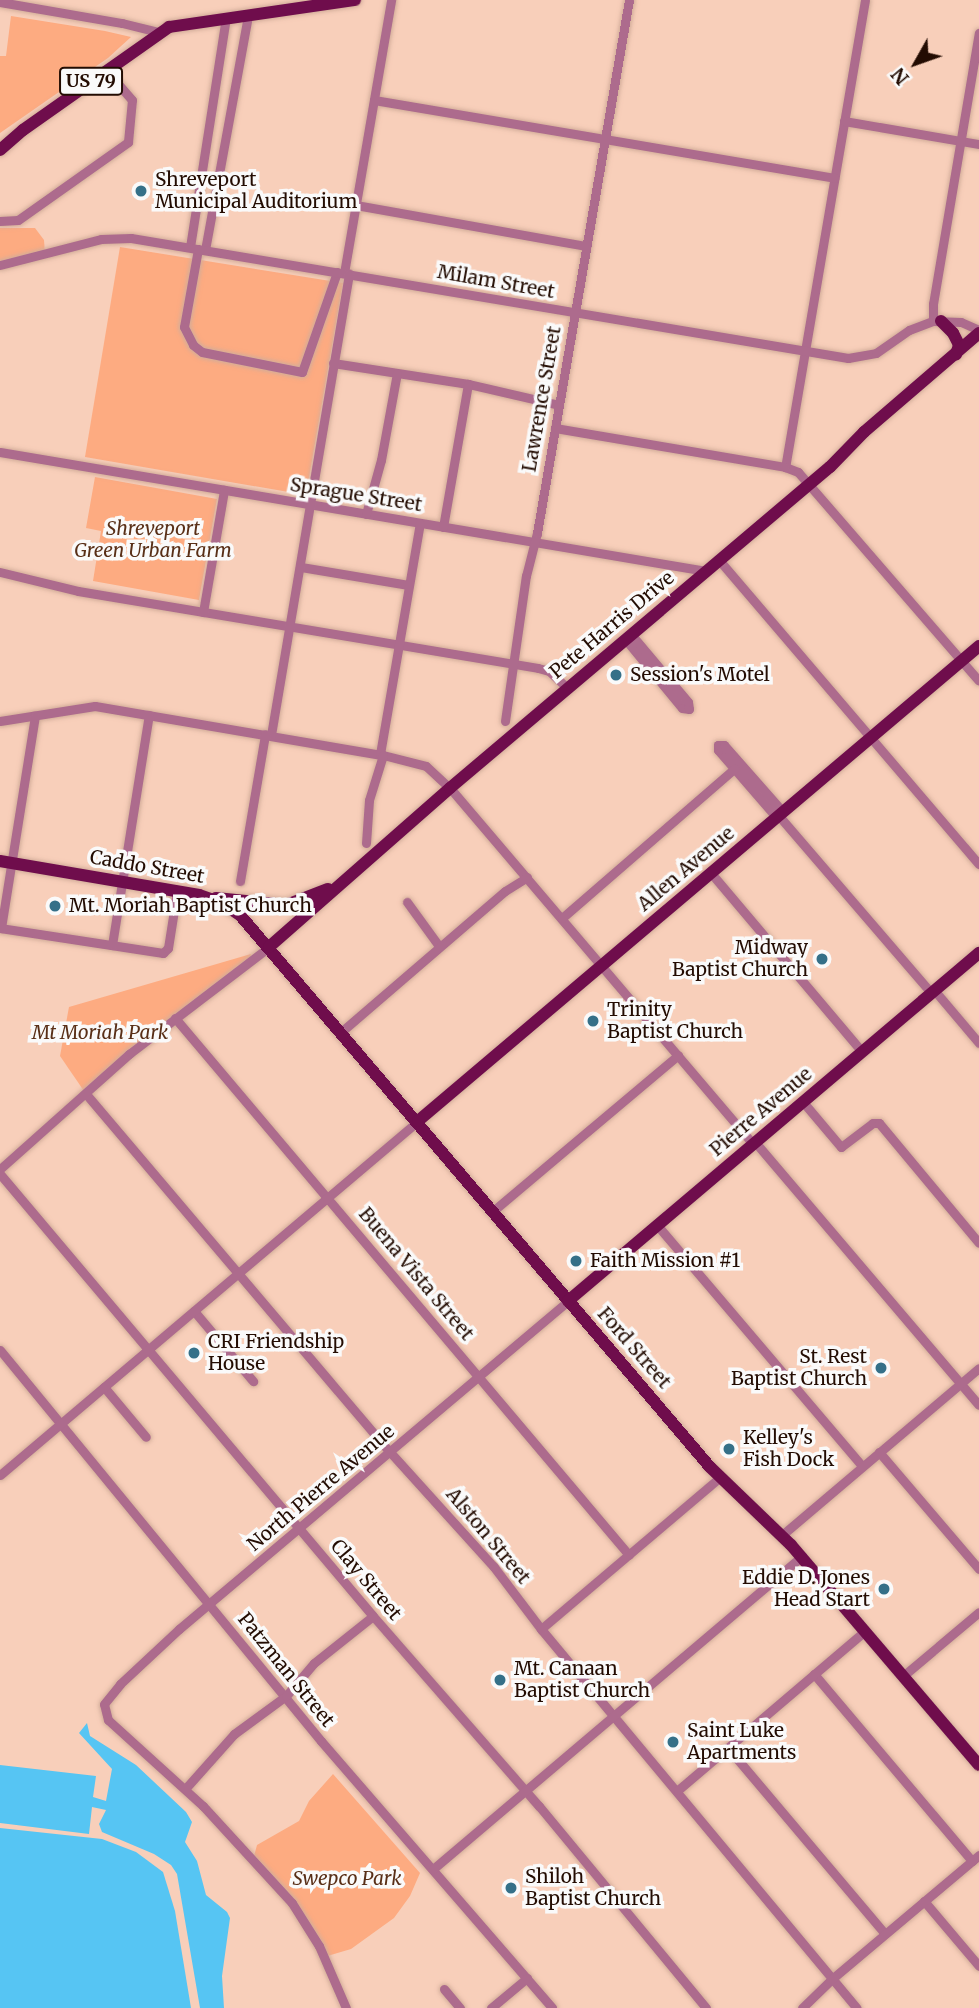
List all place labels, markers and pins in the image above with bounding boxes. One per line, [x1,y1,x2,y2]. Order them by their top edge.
place label: Shreveport Municipal Auditorium [155,169,357,213]
marker: Shreveport Municipal Auditorium [133,183,149,199]
place label: Session's Motel [630,664,770,686]
marker: Session's Motel [608,667,624,683]
place label: Mt. Moriah Baptist Church [69,895,312,917]
marker: Mt. Moriah Baptist Church [47,898,63,914]
place label: Midway Baptist Church [672,937,808,981]
marker: Midway Baptist Church [814,951,830,967]
place label: Trinity Baptist Church [607,999,743,1043]
marker: Trinity Baptist Church [585,1013,601,1029]
place label: Faith Mission #1 [590,1250,740,1272]
marker: Faith Mission #1 [568,1253,584,1269]
place label: CRI Friendship House [208,1331,344,1375]
marker: CRI Friendship House [186,1345,202,1361]
place label: St. Rest Baptist Church [731,1346,867,1390]
marker: St. Rest Baptist Church [873,1360,889,1376]
place label: Kelley's Fish Dock [743,1427,834,1471]
marker: Kelley's Fish Dock [721,1441,737,1457]
place label: Eddie D. Jones Head Start [742,1567,870,1611]
marker: Eddie D. Jones Head Start [876,1581,892,1597]
place label: Mt. Canaan Baptist Church [514,1658,650,1702]
marker: Mt. Canaan Baptist Church [492,1672,508,1688]
place label: Saint Luke Apartments [687,1720,796,1764]
marker: Saint Luke Apartments [665,1734,681,1750]
place label: Shiloh Baptist Church [525,1866,661,1910]
marker: Shiloh Baptist Church [503,1880,519,1896]

